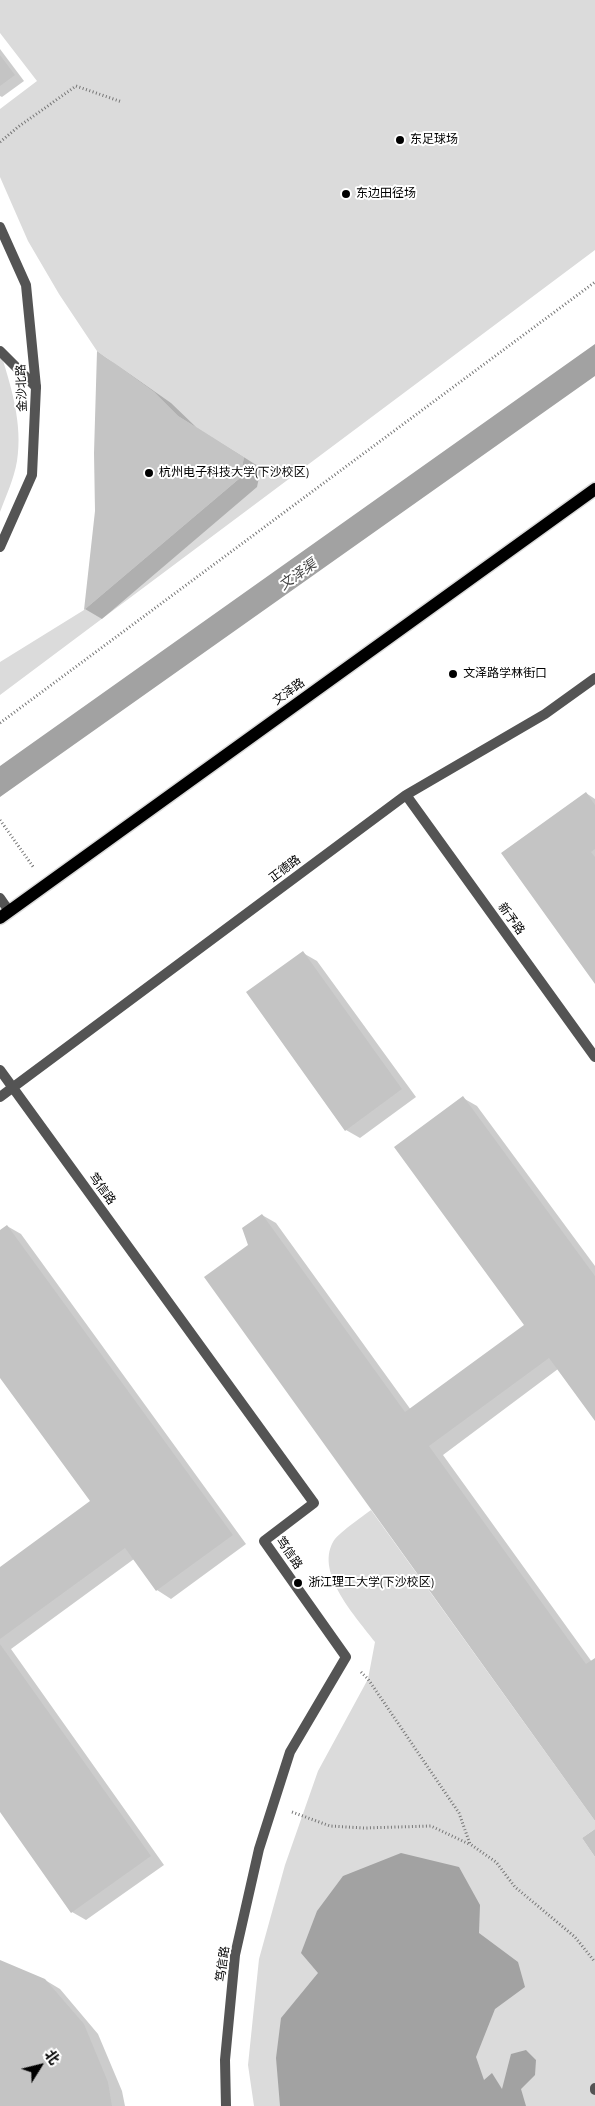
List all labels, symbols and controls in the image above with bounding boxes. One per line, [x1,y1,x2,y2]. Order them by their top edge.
place label: 东足球场 [410,133,458,147]
marker: 东足球场 [394,134,406,146]
place label: 东边田径场 [356,187,416,201]
marker: 东边田径场 [340,188,352,200]
street label: 金沙北路 [14,364,30,412]
place label: 杭州电子科技大学(下沙校区) [159,466,309,480]
marker: 杭州电子科技大学(下沙校区) [143,467,155,479]
water label: 文泽渠 [276,556,320,594]
place label: 文泽路学林街口 [463,667,547,681]
marker: 文泽路学林街口 [447,668,459,680]
street label: 文泽路 [270,676,308,708]
street label: 正德路 [266,852,304,886]
street label: 新予路 [495,900,527,938]
street label: 笃信路 [86,1170,118,1208]
street label: 笃信路 [273,1534,305,1572]
place label: 浙江理工大学(下沙校区) [308,1576,434,1590]
marker: 浙江理工大学(下沙校区) [292,1577,304,1589]
street label: 笃信路 [213,1945,233,1983]
north arrow [15,2041,65,2091]
text: 北 [41,2046,64,2068]

